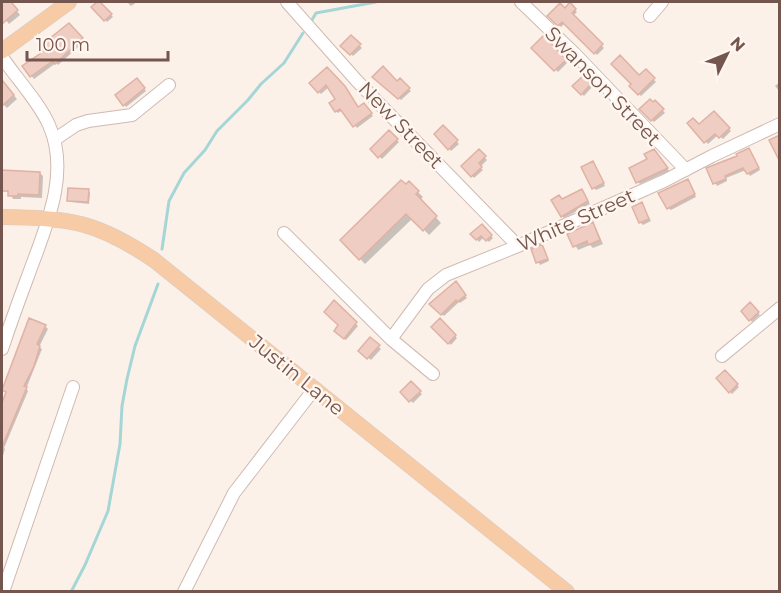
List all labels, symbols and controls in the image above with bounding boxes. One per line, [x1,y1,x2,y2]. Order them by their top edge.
street label: Swanson Street [540,22,666,150]
scale bar [27,24,168,62]
north arrow [697,24,757,84]
text: N [726,33,749,55]
text: 100 m [36,34,90,56]
street label: New Street [354,77,448,173]
street label: White Street [514,183,638,257]
street label: Justin Lane [244,329,349,420]

